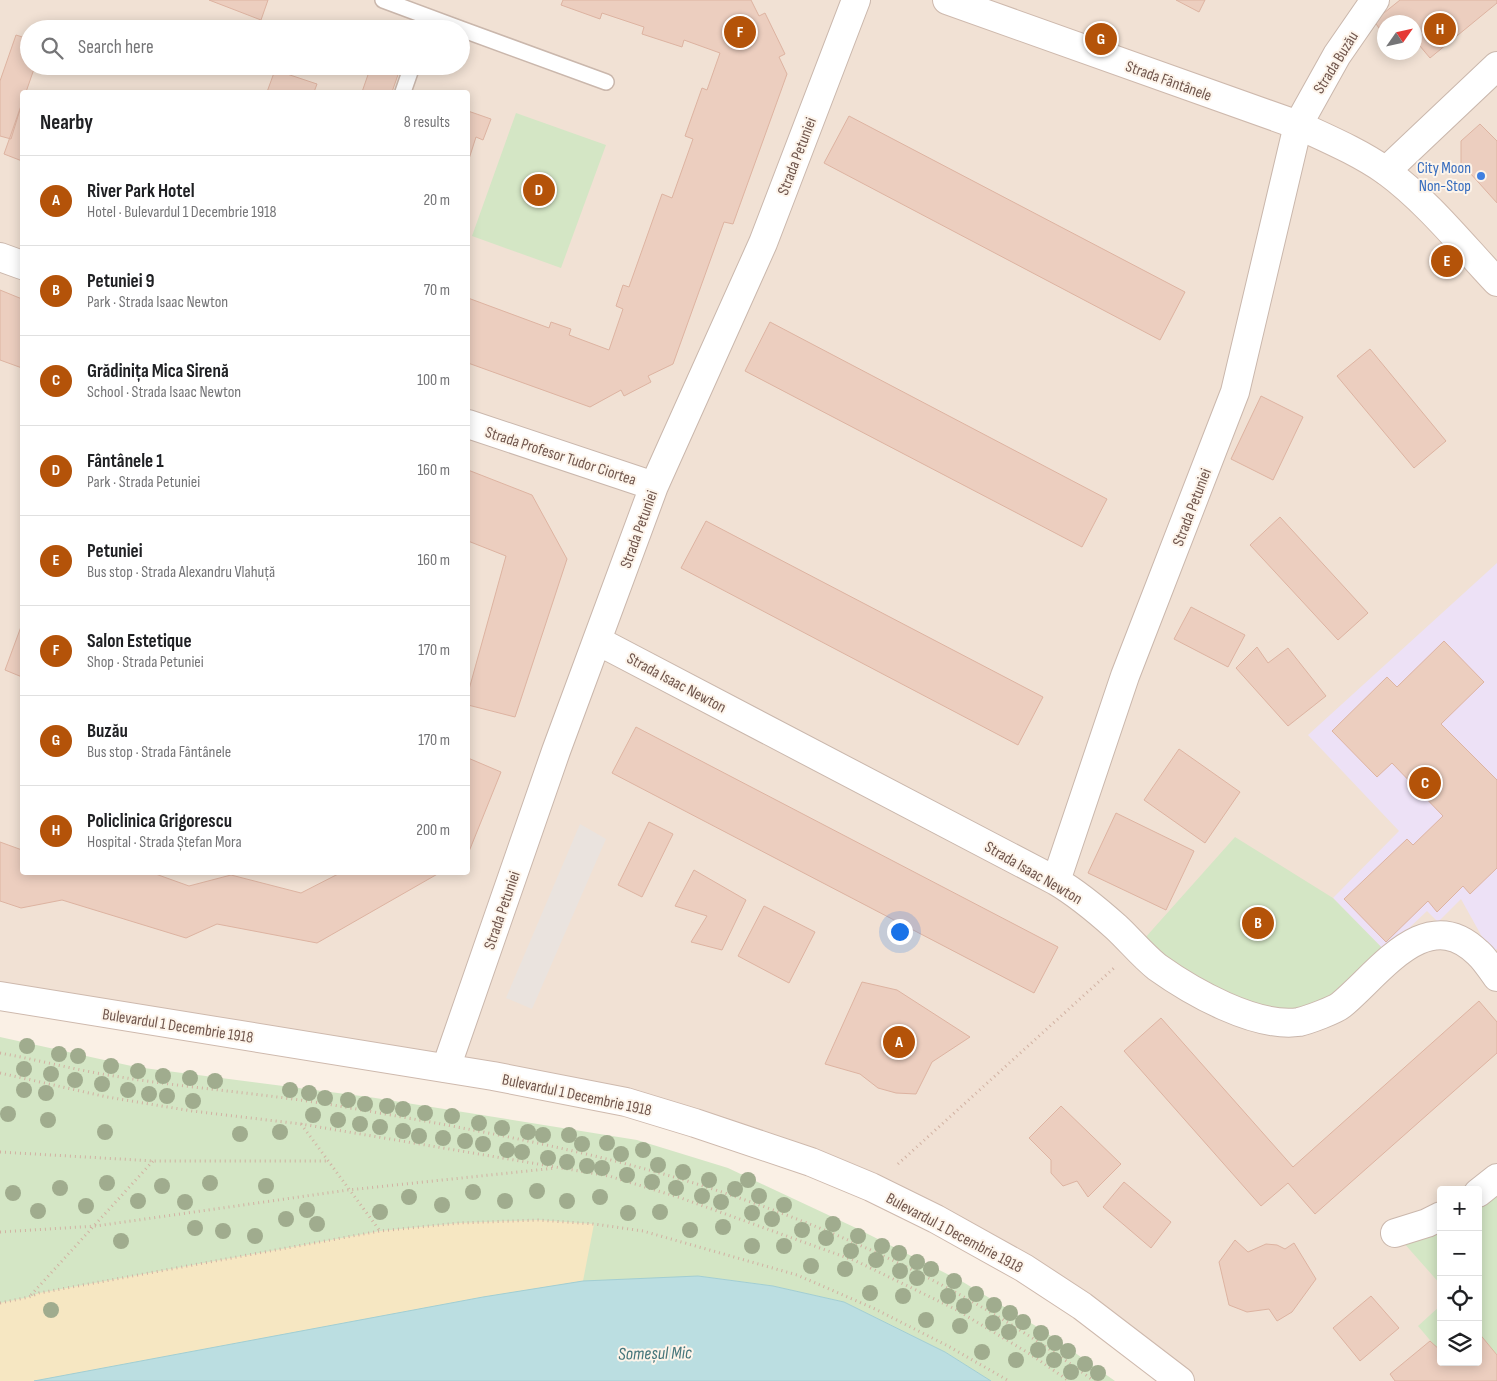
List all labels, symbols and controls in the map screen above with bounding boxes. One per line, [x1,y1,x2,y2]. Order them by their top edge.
pin: H [1424,10,1456,48]
pin: F [724,13,756,51]
north arrow [1377,15,1422,60]
search box [20,20,470,75]
pin: G [1085,20,1117,58]
street label: Strada Buzău [1310,28,1363,98]
icon: search [38,34,66,62]
text: Search here [78,36,154,59]
street label: Strada Fântânele [1123,57,1214,106]
text: Nearby [40,110,93,135]
text: 8 results [404,113,450,132]
street label: Strada Petuniei [774,115,821,198]
place label: City Moon Non-Stop [1417,159,1471,196]
marker: City Moon Non-Stop [1475,170,1487,182]
pin: D [523,171,555,209]
text: River Park Hotel [87,180,195,203]
text: A [52,191,60,210]
text: 20 m [423,191,450,210]
text: Hotel · Bulevardul 1 Decembrie 1918 [87,203,277,222]
pin: E [1431,242,1463,280]
text: Petuniei 9 [87,270,155,293]
text: B [52,281,60,300]
text: 70 m [424,281,450,300]
text: Park · Strada Isaac Newton [87,293,228,312]
text: Grădinița Mica Sirenă [87,360,229,383]
text: C [52,371,60,390]
text: 100 m [417,371,450,390]
text: School · Strada Isaac Newton [87,383,241,402]
street label: Strada Profesor Tudor Ciortea [483,423,638,490]
text: Fântânele 1 [87,450,164,473]
text: D [52,461,60,480]
text: 160 m [417,461,450,480]
street label: Strada Petuniei [1169,466,1216,549]
text: Park · Strada Petuniei [87,473,200,492]
street label: Strada Petuniei [617,488,662,571]
text: Petuniei [87,540,143,563]
text: E [53,551,59,570]
text: 160 m [417,551,450,570]
text: Bus stop · Strada Alexandru Vlahuță [87,563,275,582]
text: Salon Estetique [87,630,192,653]
text: F [53,641,59,660]
text: 170 m [418,641,450,660]
street label: Strada Isaac Newton [623,649,729,717]
text: Shop · Strada Petuniei [87,653,204,672]
text: Buzău [87,720,128,743]
text: G [52,731,60,750]
text: 170 m [418,731,450,750]
text: Bus stop · Strada Fântânele [87,743,231,762]
pin: C [1409,764,1441,802]
text: Policlinica Grigorescu [87,810,232,833]
text: H [52,821,60,840]
text: 200 m [416,821,450,840]
text: Hospital · Strada Ștefan Mora [87,833,242,852]
street label: Strada Isaac Newton [981,838,1085,909]
street label: Strada Petuniei [480,869,525,952]
pin: B [1242,904,1274,942]
your location [887,919,913,945]
street label: Bulevardul 1 Decembrie 1918 [101,1005,255,1048]
pin: A [883,1023,915,1061]
street label: Bulevardul 1 Decembrie 1918 [500,1070,653,1121]
map controls [1437,1186,1482,1366]
button: + [1437,1186,1482,1231]
street label: Bulevardul 1 Decembrie 1918 [883,1189,1026,1277]
button: − [1437,1231,1482,1276]
button: locate [1437,1276,1482,1321]
button: layers [1437,1321,1482,1366]
water label: Someșul Mic [618,1342,692,1365]

